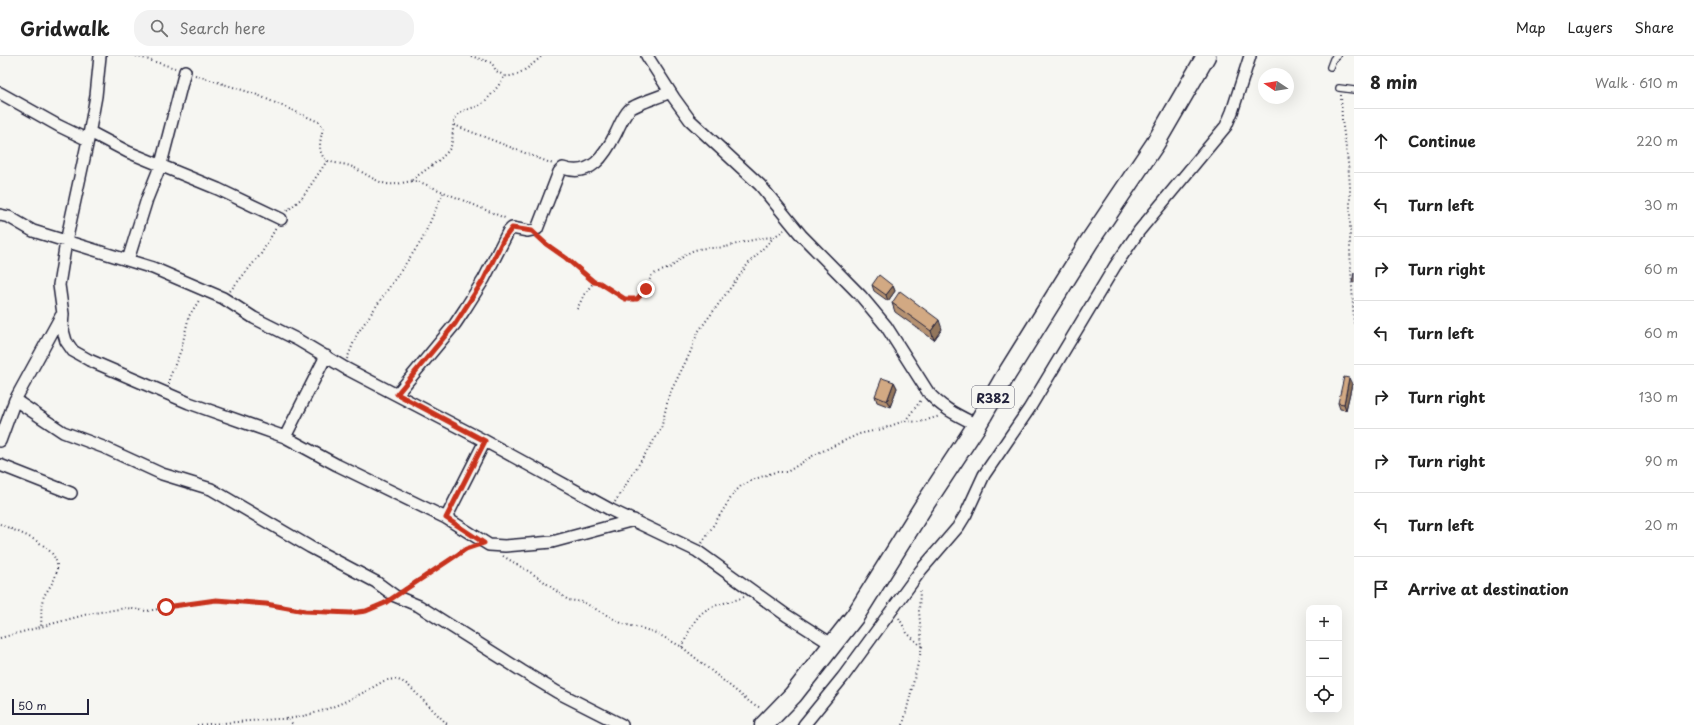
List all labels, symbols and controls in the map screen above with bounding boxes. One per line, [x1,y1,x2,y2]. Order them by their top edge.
search box [134,10,414,46]
text: Gridwalk [20,14,110,42]
text: Search here [180,16,265,39]
icon: search [148,17,170,39]
text: Map [1516,17,1546,38]
text: Layers [1568,17,1613,38]
text: Share [1635,17,1674,38]
north arrow [1258,68,1294,104]
text: 8 min [1370,69,1418,95]
text: Walk · 610 m [1595,73,1678,92]
text: Continue [1408,129,1476,152]
icon: ahead [1370,130,1392,152]
text: 220 m [1636,131,1678,150]
text: Turn left [1408,193,1474,216]
icon: left [1370,194,1392,216]
text: 30 m [1644,195,1678,214]
text: Turn right [1408,257,1485,280]
icon: right [1370,258,1392,280]
text: 60 m [1644,259,1678,278]
route end [637,280,655,298]
text: Turn left [1408,321,1474,344]
icon: left [1370,322,1392,344]
text: 60 m [1644,323,1678,342]
text: Turn right [1408,385,1485,408]
road number: R382 [972,386,1014,408]
icon: right [1370,386,1392,408]
text: 130 m [1639,387,1678,406]
text: Turn right [1408,449,1485,472]
icon: right [1370,450,1392,472]
text: 90 m [1645,451,1678,470]
text: Turn left [1408,513,1474,536]
icon: left [1370,514,1392,536]
text: 20 m [1644,515,1678,534]
text: Arrive at destination [1408,577,1569,600]
icon: arrive [1370,578,1392,600]
route start [157,598,175,616]
map controls [1306,605,1342,713]
button: + [1306,605,1342,641]
button: − [1306,641,1342,677]
button: locate [1306,677,1342,713]
scale bar [12,697,89,716]
text: 50 m [18,697,47,714]

